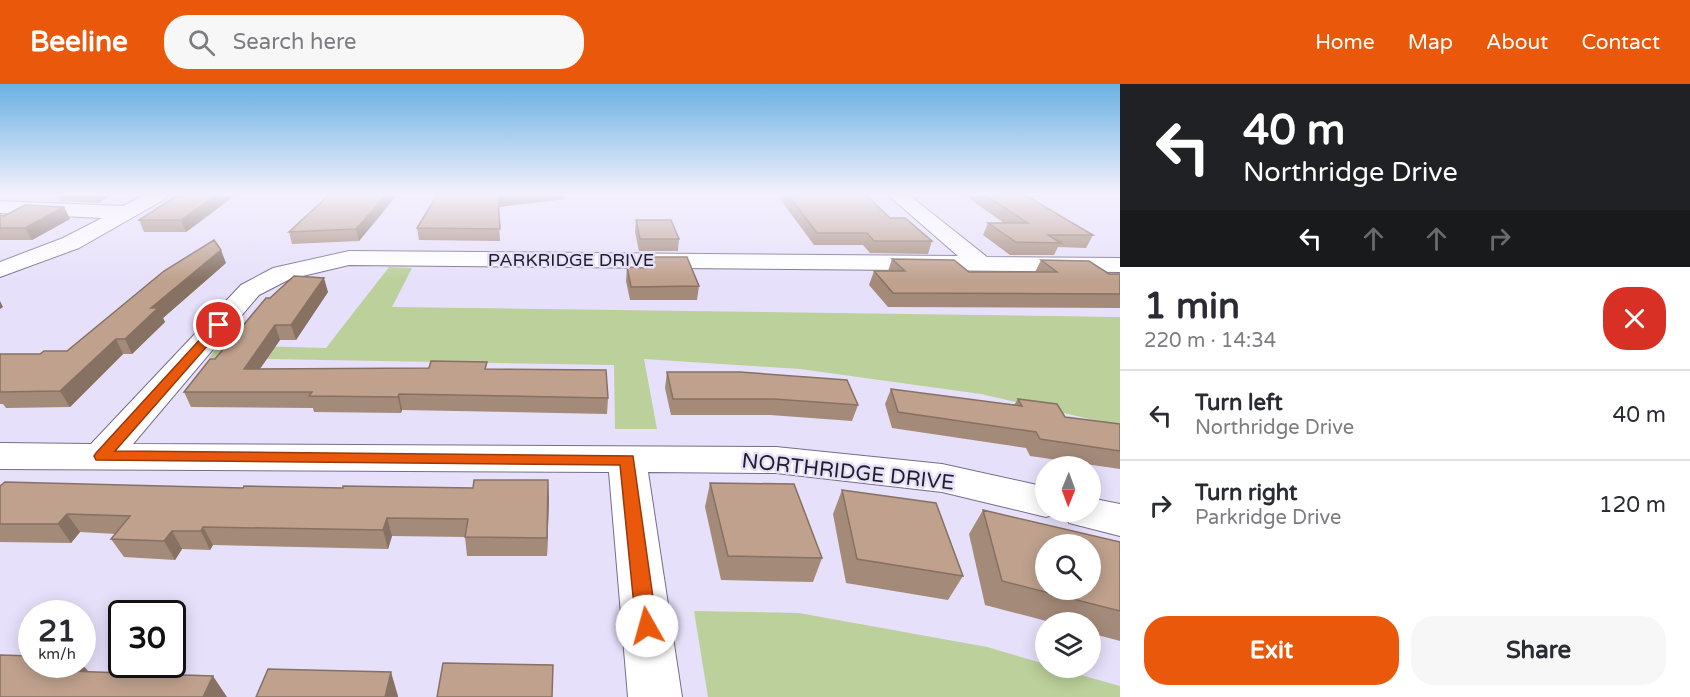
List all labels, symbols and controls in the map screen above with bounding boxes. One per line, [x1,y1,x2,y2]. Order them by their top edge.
search box [164,15,584,69]
text: Beeline [30,25,128,59]
icon: search [185,26,218,59]
text: Search here [233,29,357,55]
text: Home [1315,30,1375,55]
text: Map [1408,30,1453,55]
text: About [1486,30,1548,55]
text: Contact [1581,30,1660,55]
text: 40 m [1243,105,1345,156]
icon: left [1144,108,1222,186]
text: Northridge Drive [1243,156,1458,189]
icon: left [1294,222,1327,255]
icon: ahead [1357,222,1390,255]
icon: ahead [1420,222,1453,255]
icon: right [1483,222,1516,255]
street label: PARKRIDGE DRIVE [488,249,654,271]
text: 1 min [1144,285,1240,328]
button: close [1603,287,1666,350]
pin [193,299,244,350]
icon: arrive [202,308,235,341]
text: 220 m · 14:34 [1144,329,1276,353]
text: Turn left [1195,390,1283,416]
icon: left [1144,399,1177,432]
text: 40 m [1612,402,1666,428]
text: Northridge Drive [1195,416,1354,440]
street label: NORTHRIDGE DRIVE [740,448,956,496]
north arrow [1035,456,1101,522]
map controls [1035,456,1101,678]
text: Turn right [1195,480,1297,506]
icon: right [1144,489,1177,522]
text: 120 m [1599,492,1666,518]
text: Parkridge Drive [1195,506,1341,530]
button: search [1035,534,1101,600]
position arrow [615,594,679,658]
speed limit sign: 30 [108,600,186,678]
button: layers [1035,612,1101,678]
text: 21 [38,613,76,650]
button: Exit [1144,616,1399,685]
button: Share [1411,616,1666,685]
text: km/h [38,645,76,663]

